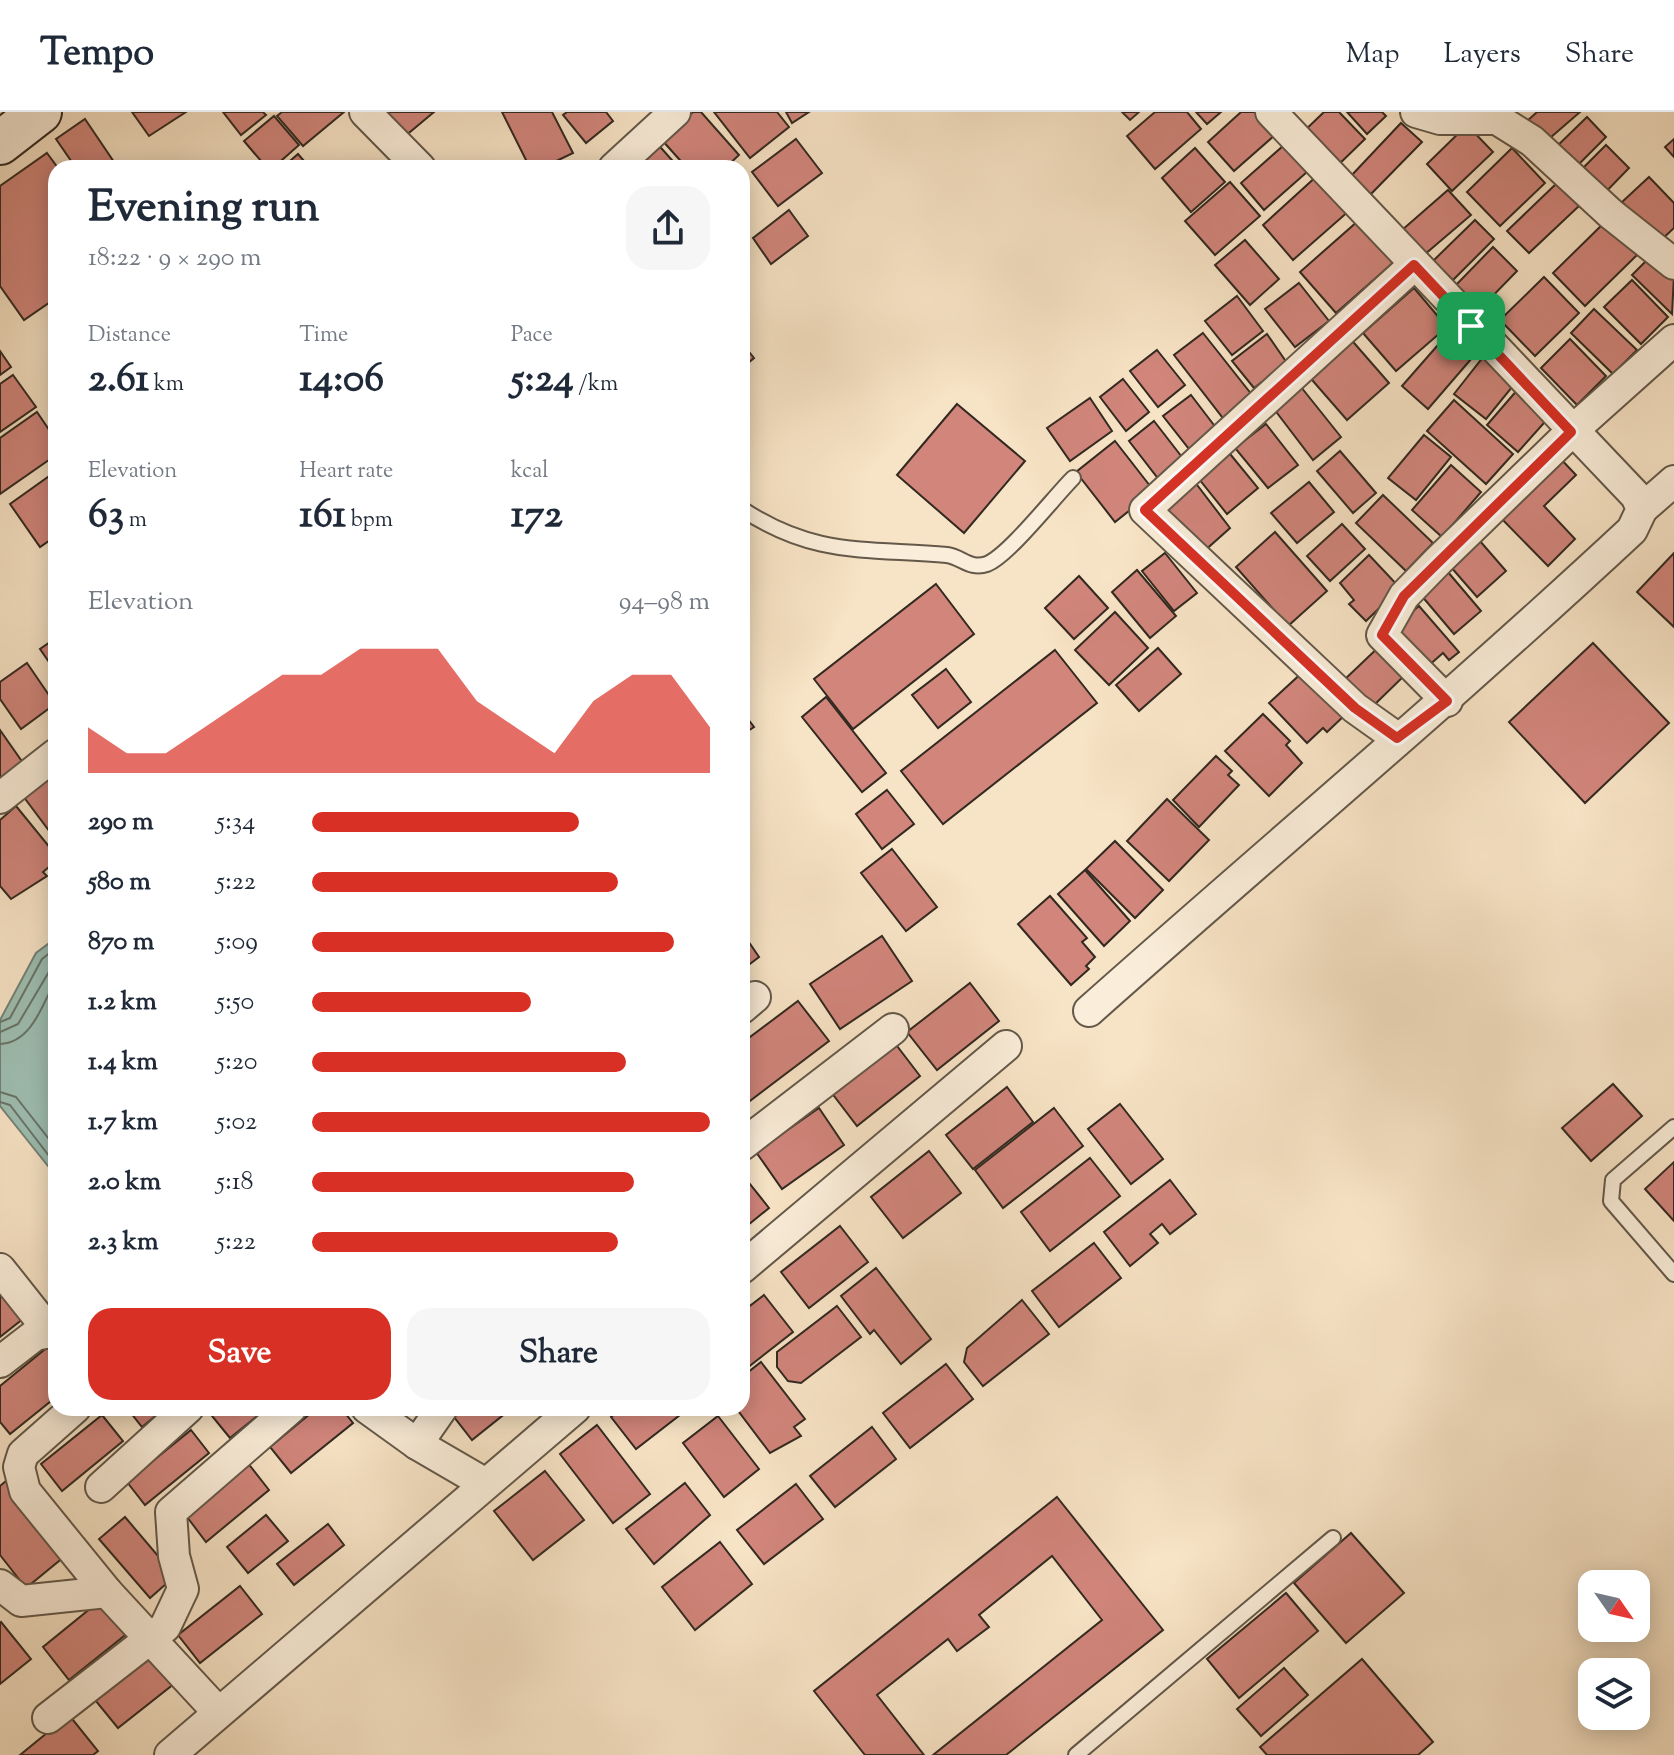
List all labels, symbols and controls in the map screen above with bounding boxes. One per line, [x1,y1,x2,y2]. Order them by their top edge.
text: Tempo [40,28,154,82]
text: Map [1346,35,1399,75]
text: Layers [1443,35,1521,75]
text: Share [1565,35,1634,75]
text: Evening run [88,178,320,241]
button: share [626,186,710,270]
text: 18:22 · 9 × 290 m [88,240,262,277]
pin [1437,292,1505,360]
icon: arrive [1449,304,1493,348]
text: Distance [88,320,171,352]
text: Time [299,320,348,352]
text: Pace [511,320,553,352]
text: 2.61 [88,352,149,409]
text: 14:06 [299,352,384,409]
text: 5:24 [511,352,574,409]
text: km [149,369,184,401]
text: /km [574,369,618,401]
text: Elevation [88,456,177,488]
text: Heart rate [299,456,393,488]
text: kcal [511,456,548,488]
text: 63 [88,488,124,545]
text: 161 [299,488,346,545]
text: 172 [511,488,563,545]
text: m [124,505,147,537]
text: bpm [346,505,393,537]
text: Elevation [88,584,193,621]
text: 94–98 m [619,584,710,621]
text: 290 m [88,804,154,841]
text: 5:34 [216,804,255,841]
text: 580 m [88,864,151,901]
text: 5:22 [216,864,256,901]
text: 870 m [88,924,154,961]
text: 5:09 [216,924,258,961]
text: 1.2 km [88,984,157,1021]
text: 5:50 [216,984,254,1021]
text: 1.4 km [88,1044,158,1081]
text: 5:20 [216,1044,258,1081]
text: 1.7 km [88,1104,158,1141]
text: 5:02 [216,1104,257,1141]
text: 2.0 km [88,1164,161,1201]
text: 5:18 [216,1164,254,1201]
text: 2.3 km [88,1224,158,1261]
text: 5:22 [216,1224,256,1261]
button: Save [88,1308,391,1400]
button: Share [407,1308,710,1400]
north arrow [1578,1570,1650,1642]
map controls [1578,1570,1650,1730]
button: layers [1578,1658,1650,1730]

